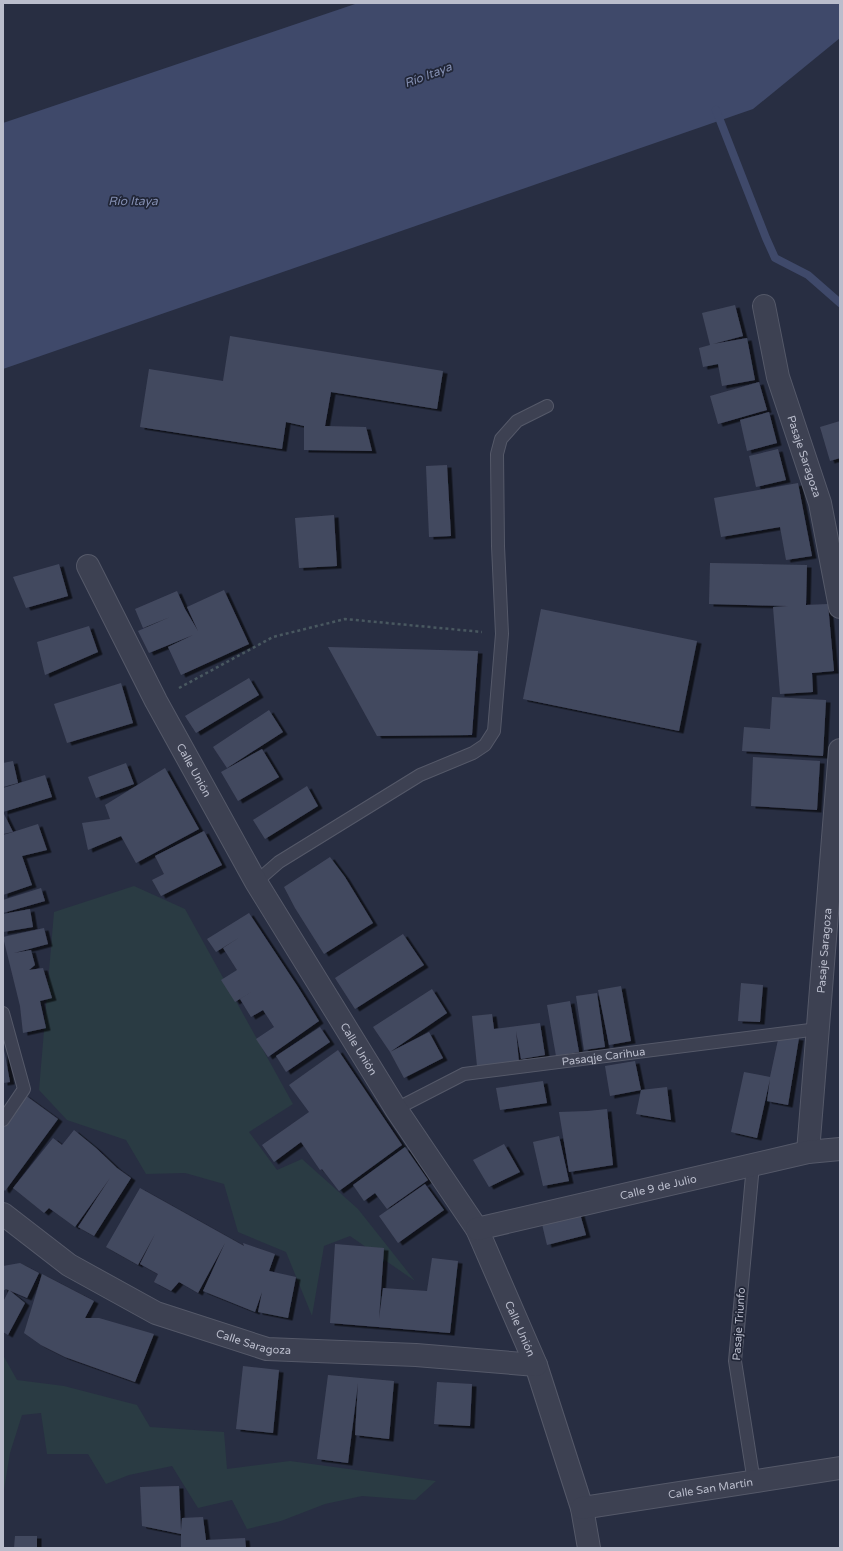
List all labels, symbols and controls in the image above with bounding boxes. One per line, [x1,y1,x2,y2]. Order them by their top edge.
water label: Río Itaya [402,59,454,90]
water label: Río Itaya [108,194,158,208]
street label: Pasaje Saragoza [785,414,824,499]
street label: Calle Unión [174,741,214,799]
street label: Pasaje Saragoza [814,908,834,994]
street label: Calle Unión [338,1020,380,1078]
street label: Pasaqje Carihua [561,1045,646,1068]
street label: Calle 9 de Julio [619,1172,698,1202]
street label: Pasaje Triunfo [730,1287,748,1361]
street label: Calle Unión [502,1299,538,1358]
street label: Calle Saragoza [215,1326,291,1356]
street label: Calle San Martín [667,1475,754,1501]

